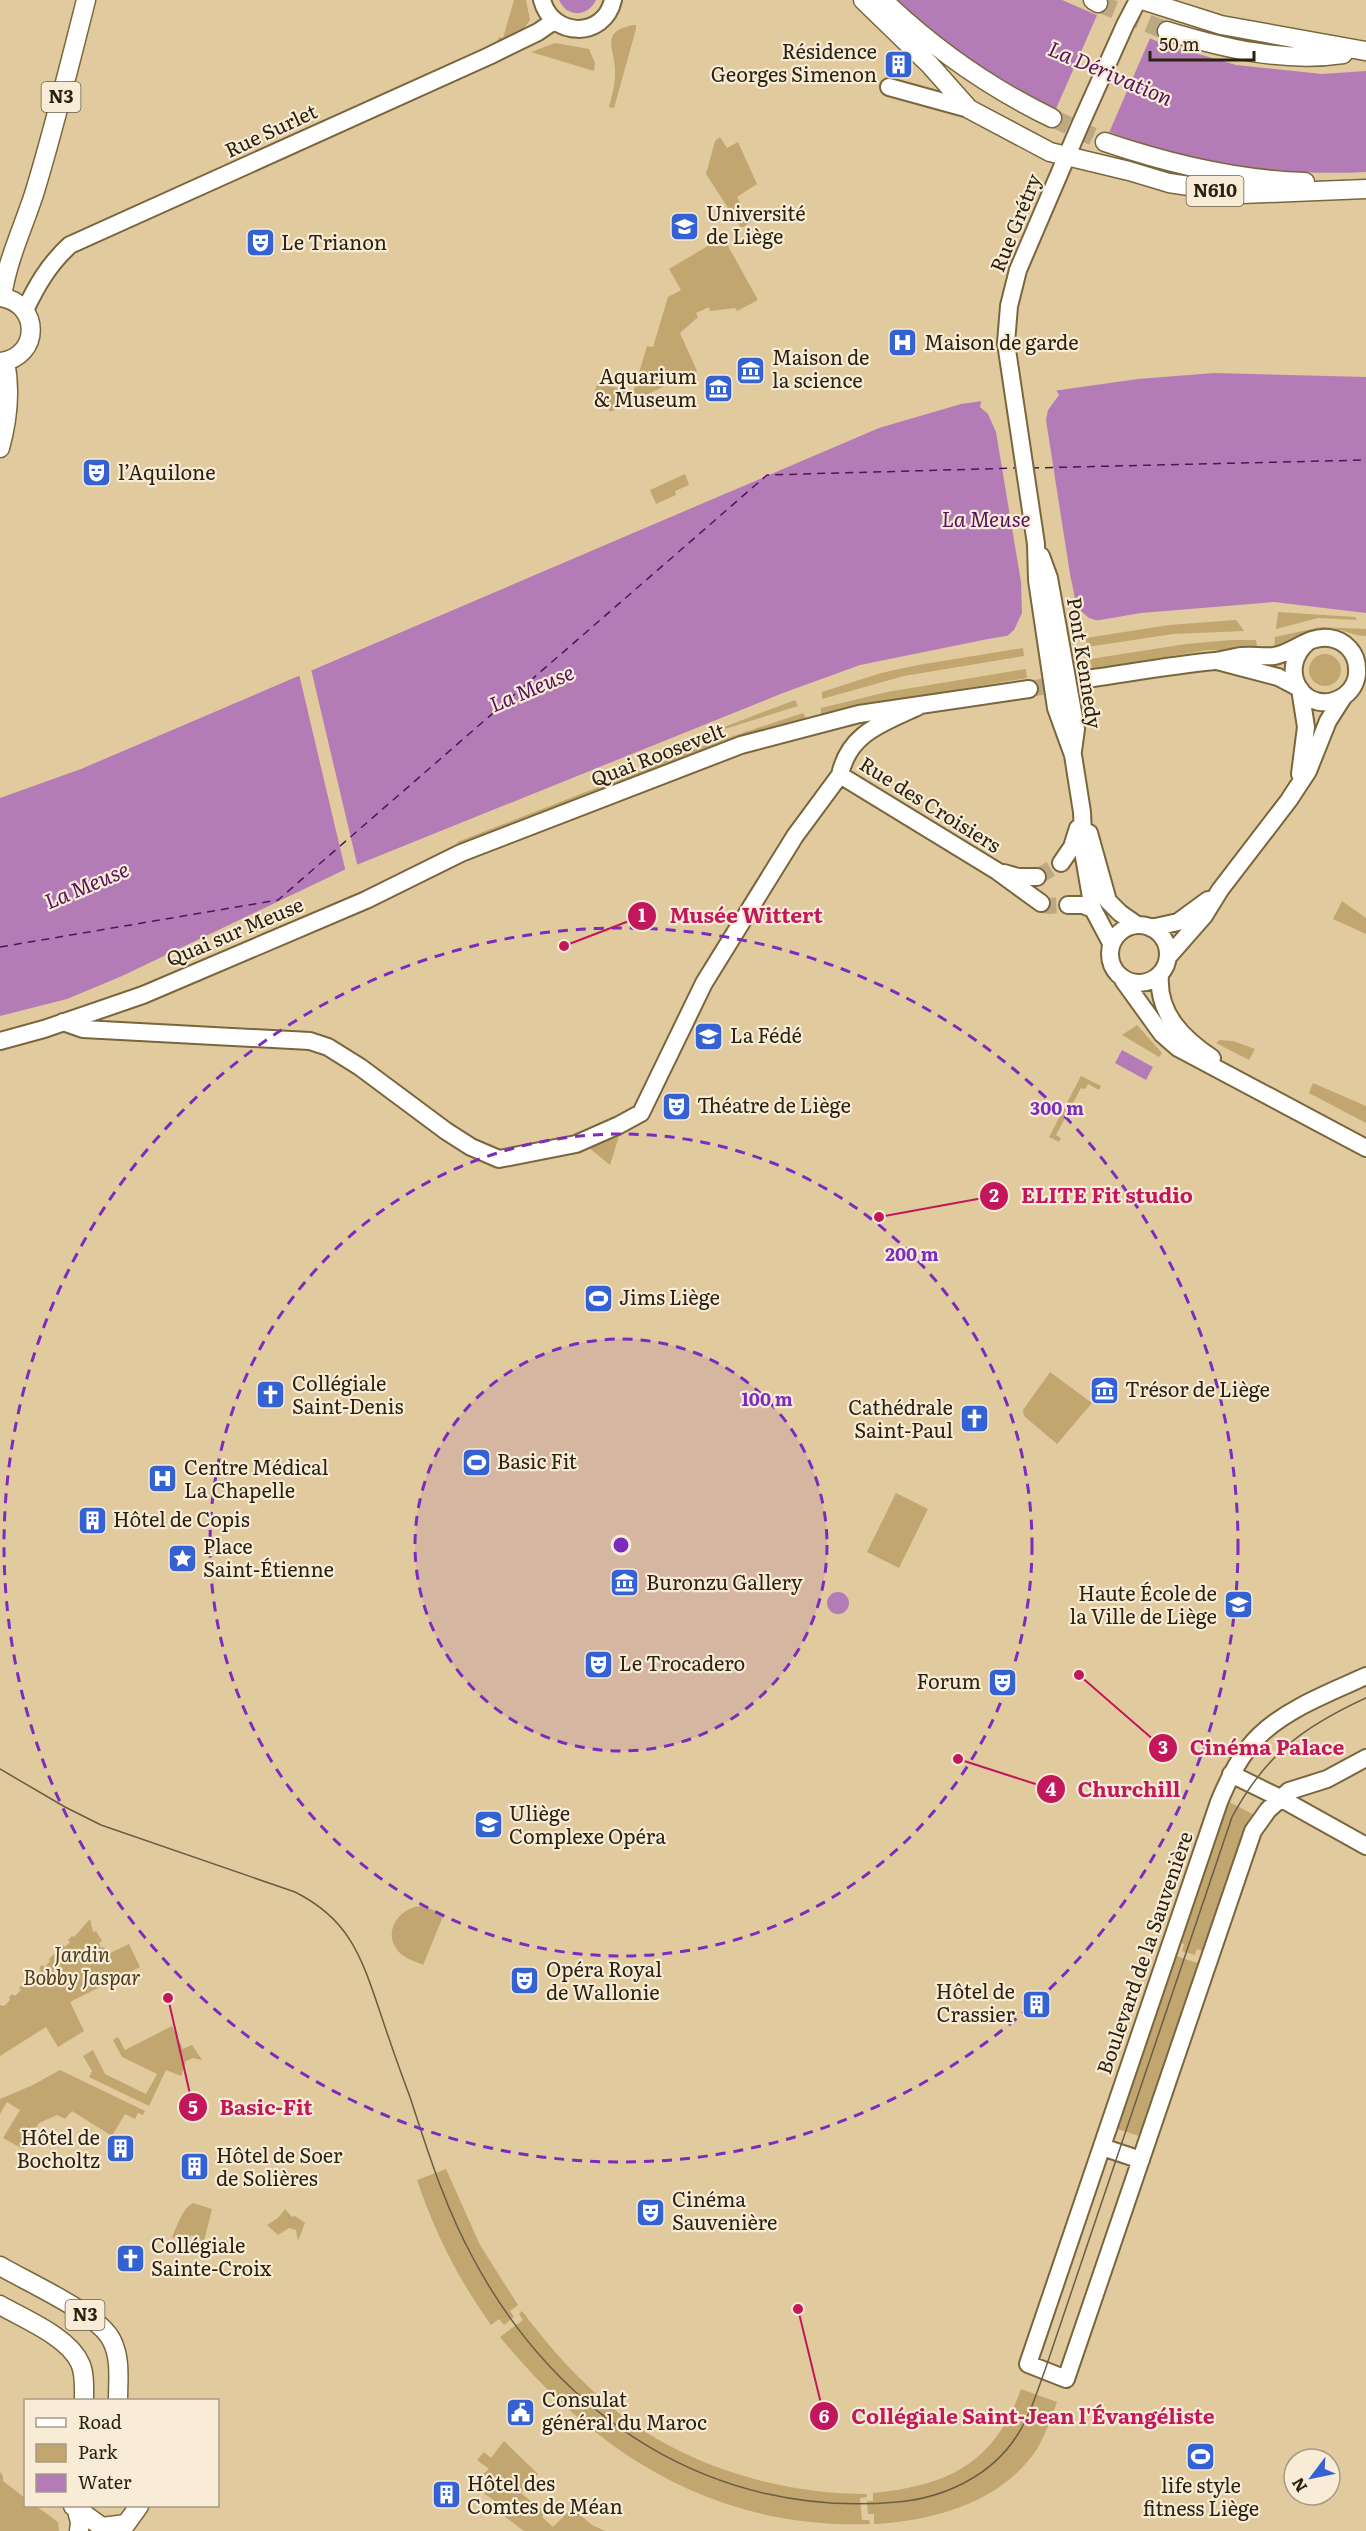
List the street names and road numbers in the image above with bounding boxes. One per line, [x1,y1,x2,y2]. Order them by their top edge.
road number: N3 [42,82,80,112]
street label: Rue Surlet [219,95,321,164]
street label: Rue Grétry [981,168,1048,276]
road number: N610 [1186,176,1244,206]
street label: Pont Kennedy [1061,595,1111,731]
street label: Quai Roosevelt [586,714,729,792]
street label: Rue des Croisiers [854,748,1008,859]
street label: Quai sur Meuse [161,888,307,973]
street label: Boulevard de la Sauvenière [1087,1827,1199,2078]
road number: N3 [66,2300,104,2330]

